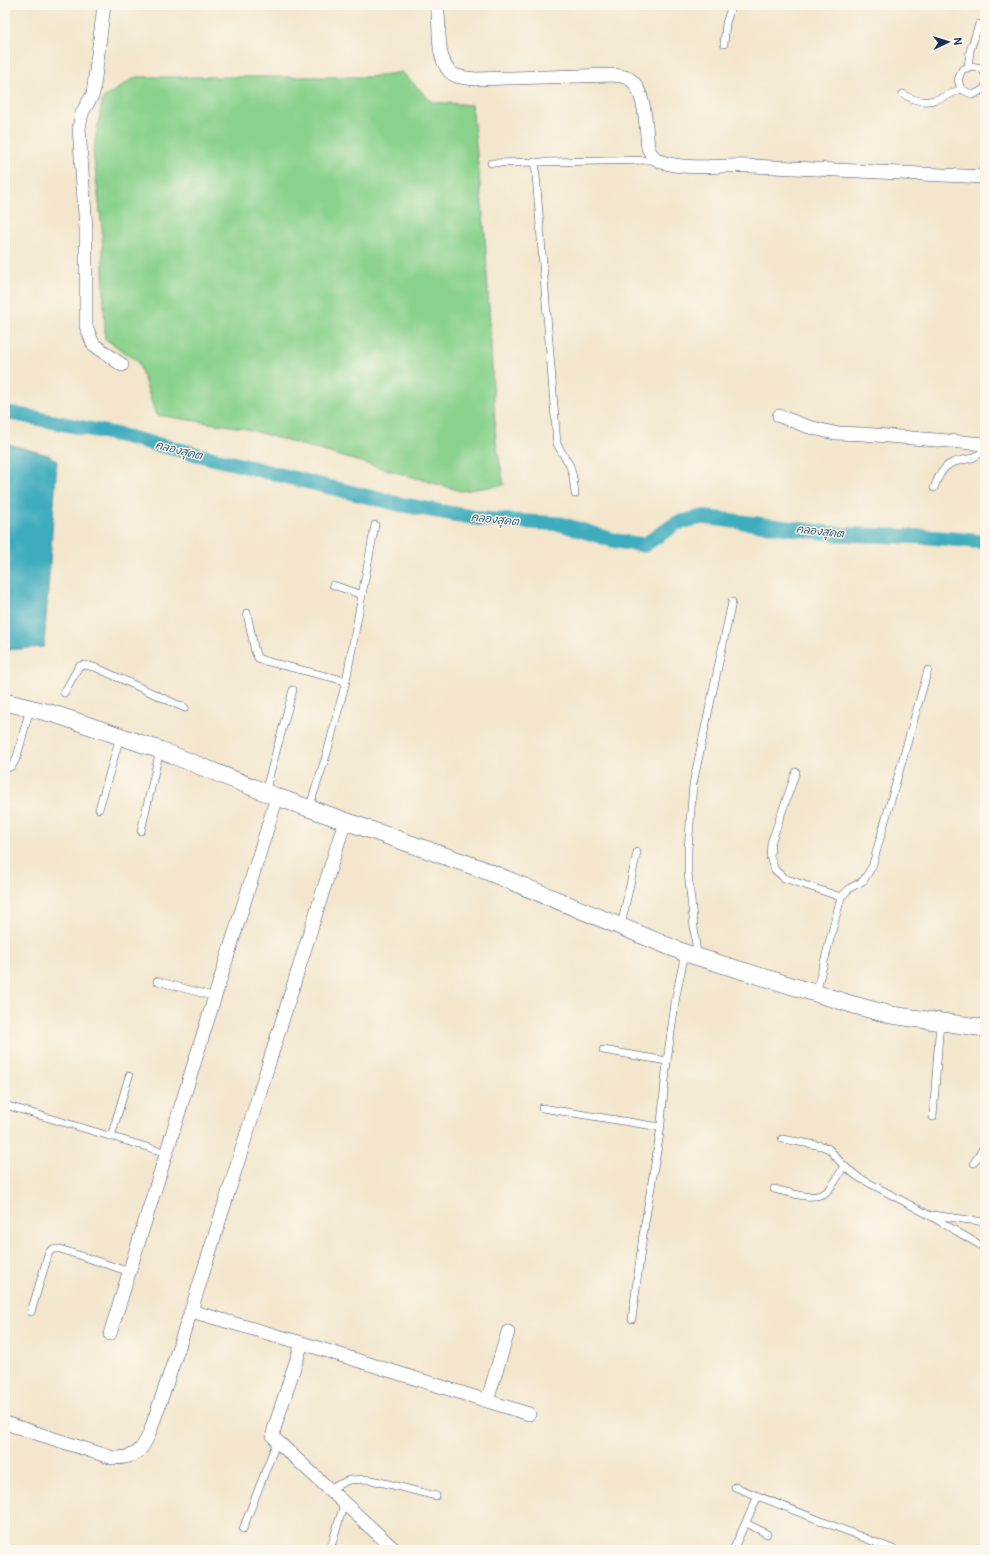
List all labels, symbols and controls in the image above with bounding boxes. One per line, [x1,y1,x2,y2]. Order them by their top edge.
north arrow [928,22,968,62]
text: N [951,37,964,46]
water label: คลองสุคต [153,438,205,465]
water label: คลองสุคต [470,511,521,531]
water label: คลองสุคต [795,523,846,543]

